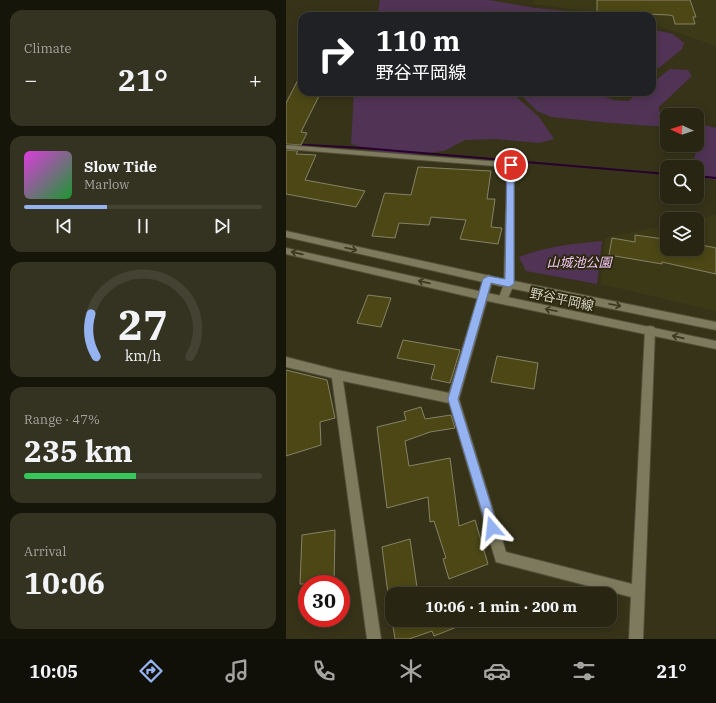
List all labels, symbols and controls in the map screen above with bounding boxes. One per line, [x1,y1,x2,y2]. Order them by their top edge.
text: 110 m [376,22,460,59]
icon: right [310,28,362,80]
text: Climate [24,40,71,57]
text: 21° [118,60,168,99]
text: 野谷平岡線 [376,61,466,84]
text: − [24,65,37,94]
text: + [249,65,262,94]
north arrow [660,108,704,152]
map controls [660,108,704,256]
pin [494,148,528,182]
icon: arrive [500,154,522,176]
text: Slow Tide [84,157,157,176]
button: search [660,160,704,204]
text: Marlow [84,176,129,193]
button: layers [660,212,704,256]
icon: previous [53,215,75,237]
icon: pause [132,215,154,237]
icon: next [211,215,233,237]
one-way arrow [345,245,358,253]
one-way arrow [291,249,304,257]
park label: 山城池公園 [546,254,613,271]
one-way arrow [418,278,431,286]
street label: 野谷平岡線 [528,284,595,315]
text: 27 [118,297,168,351]
one-way arrow [609,301,622,309]
one-way arrow [545,305,558,313]
one-way arrow [672,332,685,340]
text: km/h [125,346,161,365]
text: Range · 47% [24,411,100,428]
text: 235 km [24,431,133,470]
position arrow [471,507,513,549]
text: Arrival [24,543,66,560]
text: 10:06 [24,563,105,602]
speed limit sign: 30 [298,575,350,627]
text: 10:06 · 1 min · 200 m [425,597,577,616]
icon: directions [137,657,165,685]
icon: music [223,657,251,685]
icon: phone [310,657,338,685]
icon: climate [397,657,425,685]
icon: car [483,657,511,685]
icon: filters [570,657,598,685]
text: 10:05 [29,660,78,683]
text: 21° [657,660,687,683]

